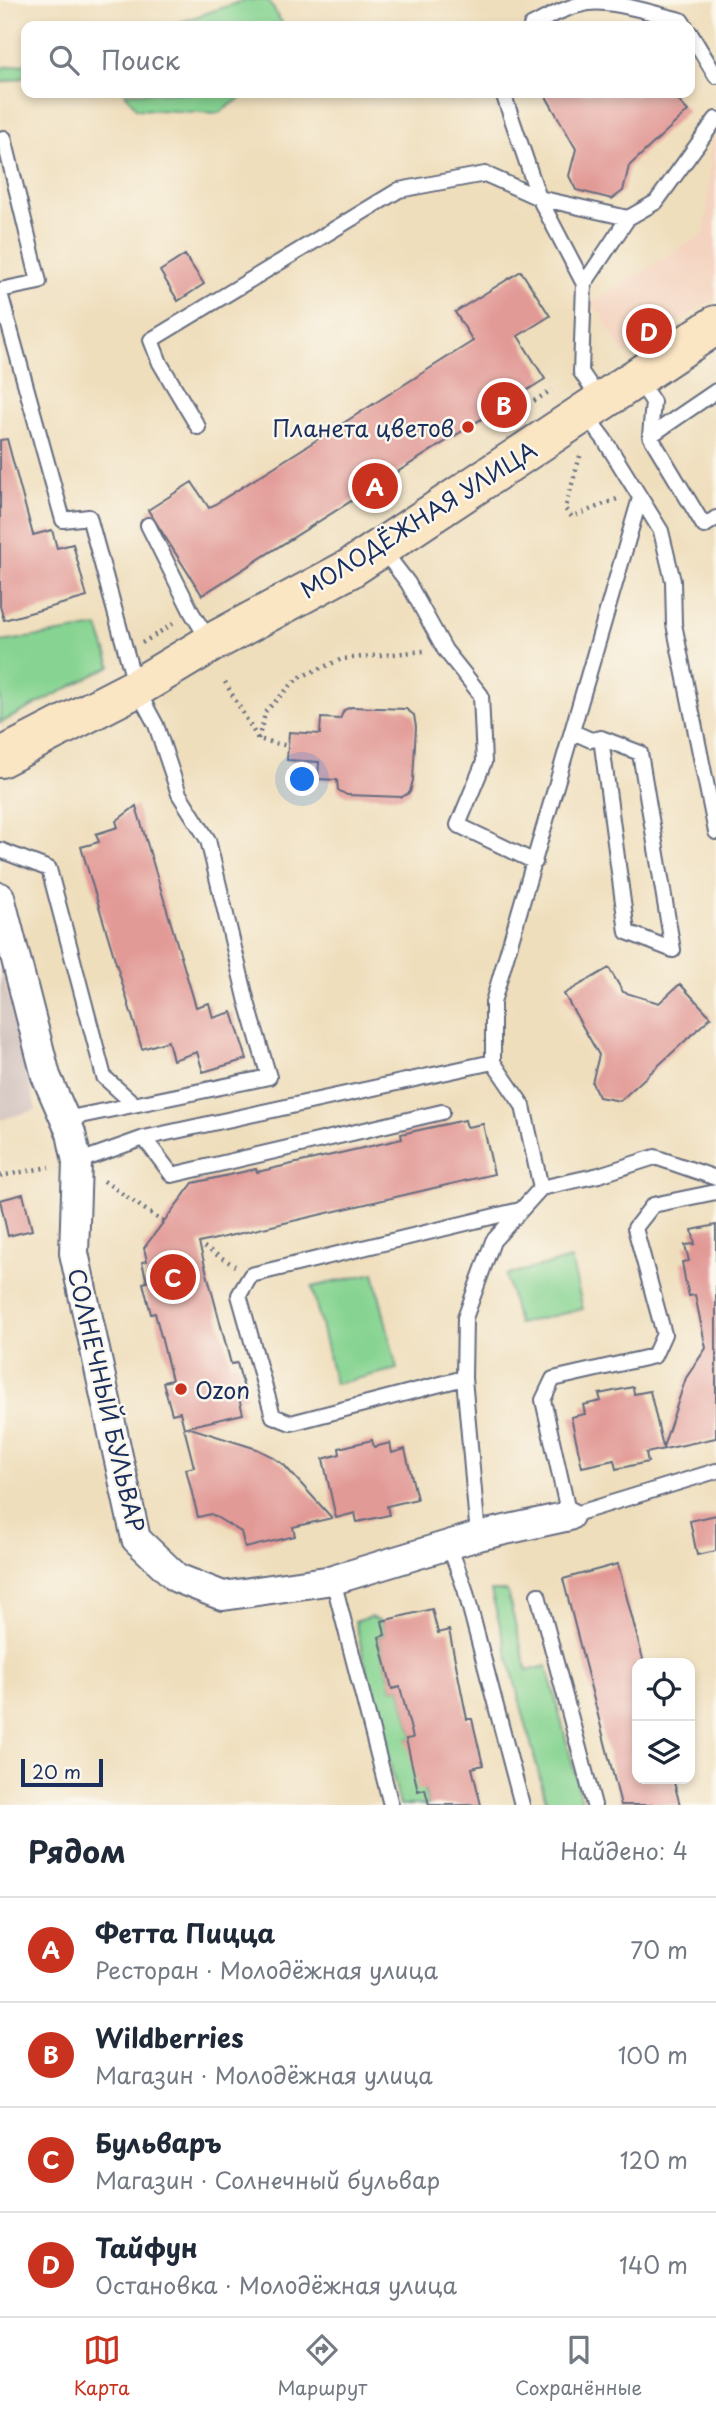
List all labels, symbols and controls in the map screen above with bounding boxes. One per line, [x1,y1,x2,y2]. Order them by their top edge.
search box [21,21,695,98]
text: Поиск [101,40,180,79]
icon: search [45,41,83,79]
pin: D [626,305,672,357]
pin: B [481,379,527,431]
place label: Планета цветов [273,410,454,445]
marker: Планета цветов [460,419,476,435]
street label: МОЛОДЁЖНАЯ УЛИЦА [293,432,543,606]
pin: A [352,460,398,512]
your location [285,762,319,796]
pin: C [150,1251,196,1303]
street label: СОЛНЕЧНЫЙ БУЛЬВАР [60,1265,154,1535]
place label: Ozon [195,1372,250,1407]
marker: Ozon [173,1381,189,1397]
map controls [632,1658,695,1784]
button: locate [632,1658,695,1721]
button: layers [632,1721,695,1784]
scale bar [21,1756,103,1788]
text: 20 m [32,1757,81,1785]
text: Рядом [28,1828,126,1873]
text: Найдено: 4 [560,1833,688,1868]
text: Фетта Пицца [95,1913,275,1952]
text: A [42,1932,60,1967]
text: 70 m [630,1932,688,1967]
text: Ресторан · Молодёжная улица [95,1952,438,1987]
text: Wildberries [95,2018,244,2057]
text: B [43,2037,59,2072]
text: 100 m [618,2037,688,2072]
text: Магазин · Молодёжная улица [95,2057,433,2092]
text: Бульваръ [95,2123,222,2162]
text: C [42,2142,60,2177]
text: 120 m [620,2142,688,2177]
text: Магазин · Солнечный бульвар [95,2162,440,2197]
text: Тайфун [95,2228,198,2267]
text: D [42,2247,60,2282]
text: 140 m [619,2247,688,2282]
text: Остановка · Молодёжная улица [95,2267,457,2302]
tab: Карта [74,2331,130,2401]
tab: Маршрут [277,2331,367,2401]
tab: Сохранённые [515,2331,642,2401]

